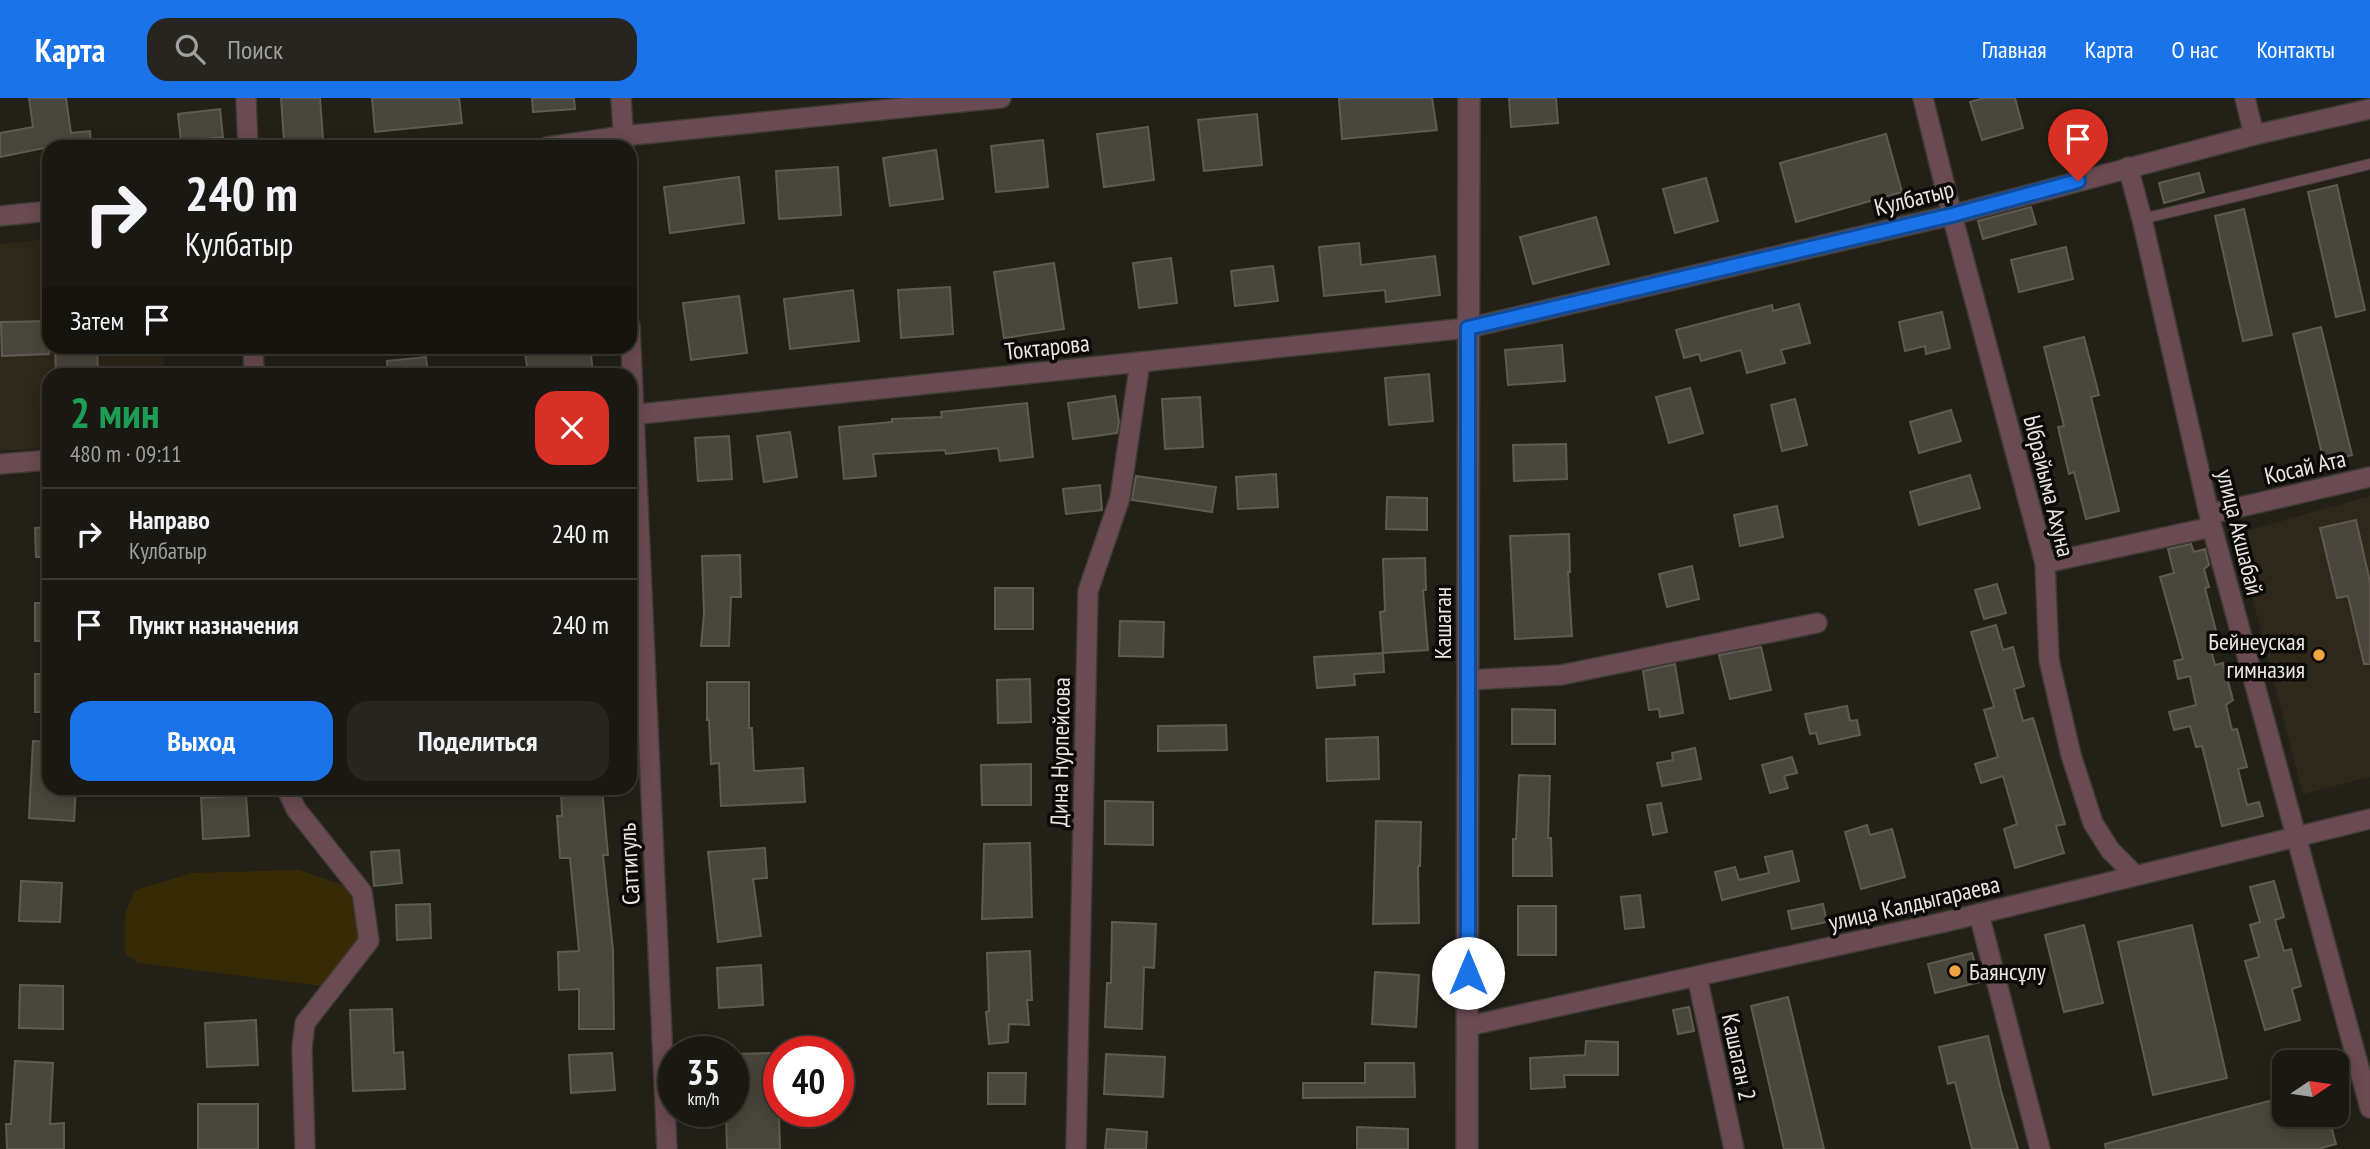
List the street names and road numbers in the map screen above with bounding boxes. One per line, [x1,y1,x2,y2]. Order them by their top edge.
street label: Кулбатыр [1871,173,1957,223]
street label: Токтарова [1003,327,1091,367]
street label: Ыбрайыма Ахуна [2016,412,2082,560]
street label: Косай Ата [2261,443,2349,491]
street label: улица Акшабай [2209,466,2271,598]
street label: Кашаган [1427,587,1458,659]
street label: Дина Нурпейсова [1043,677,1077,827]
street label: Саттигуль [611,822,647,906]
street label: улица Калдыгараева [1825,868,2003,938]
street label: Кашаган 2 [1715,1011,1763,1103]

